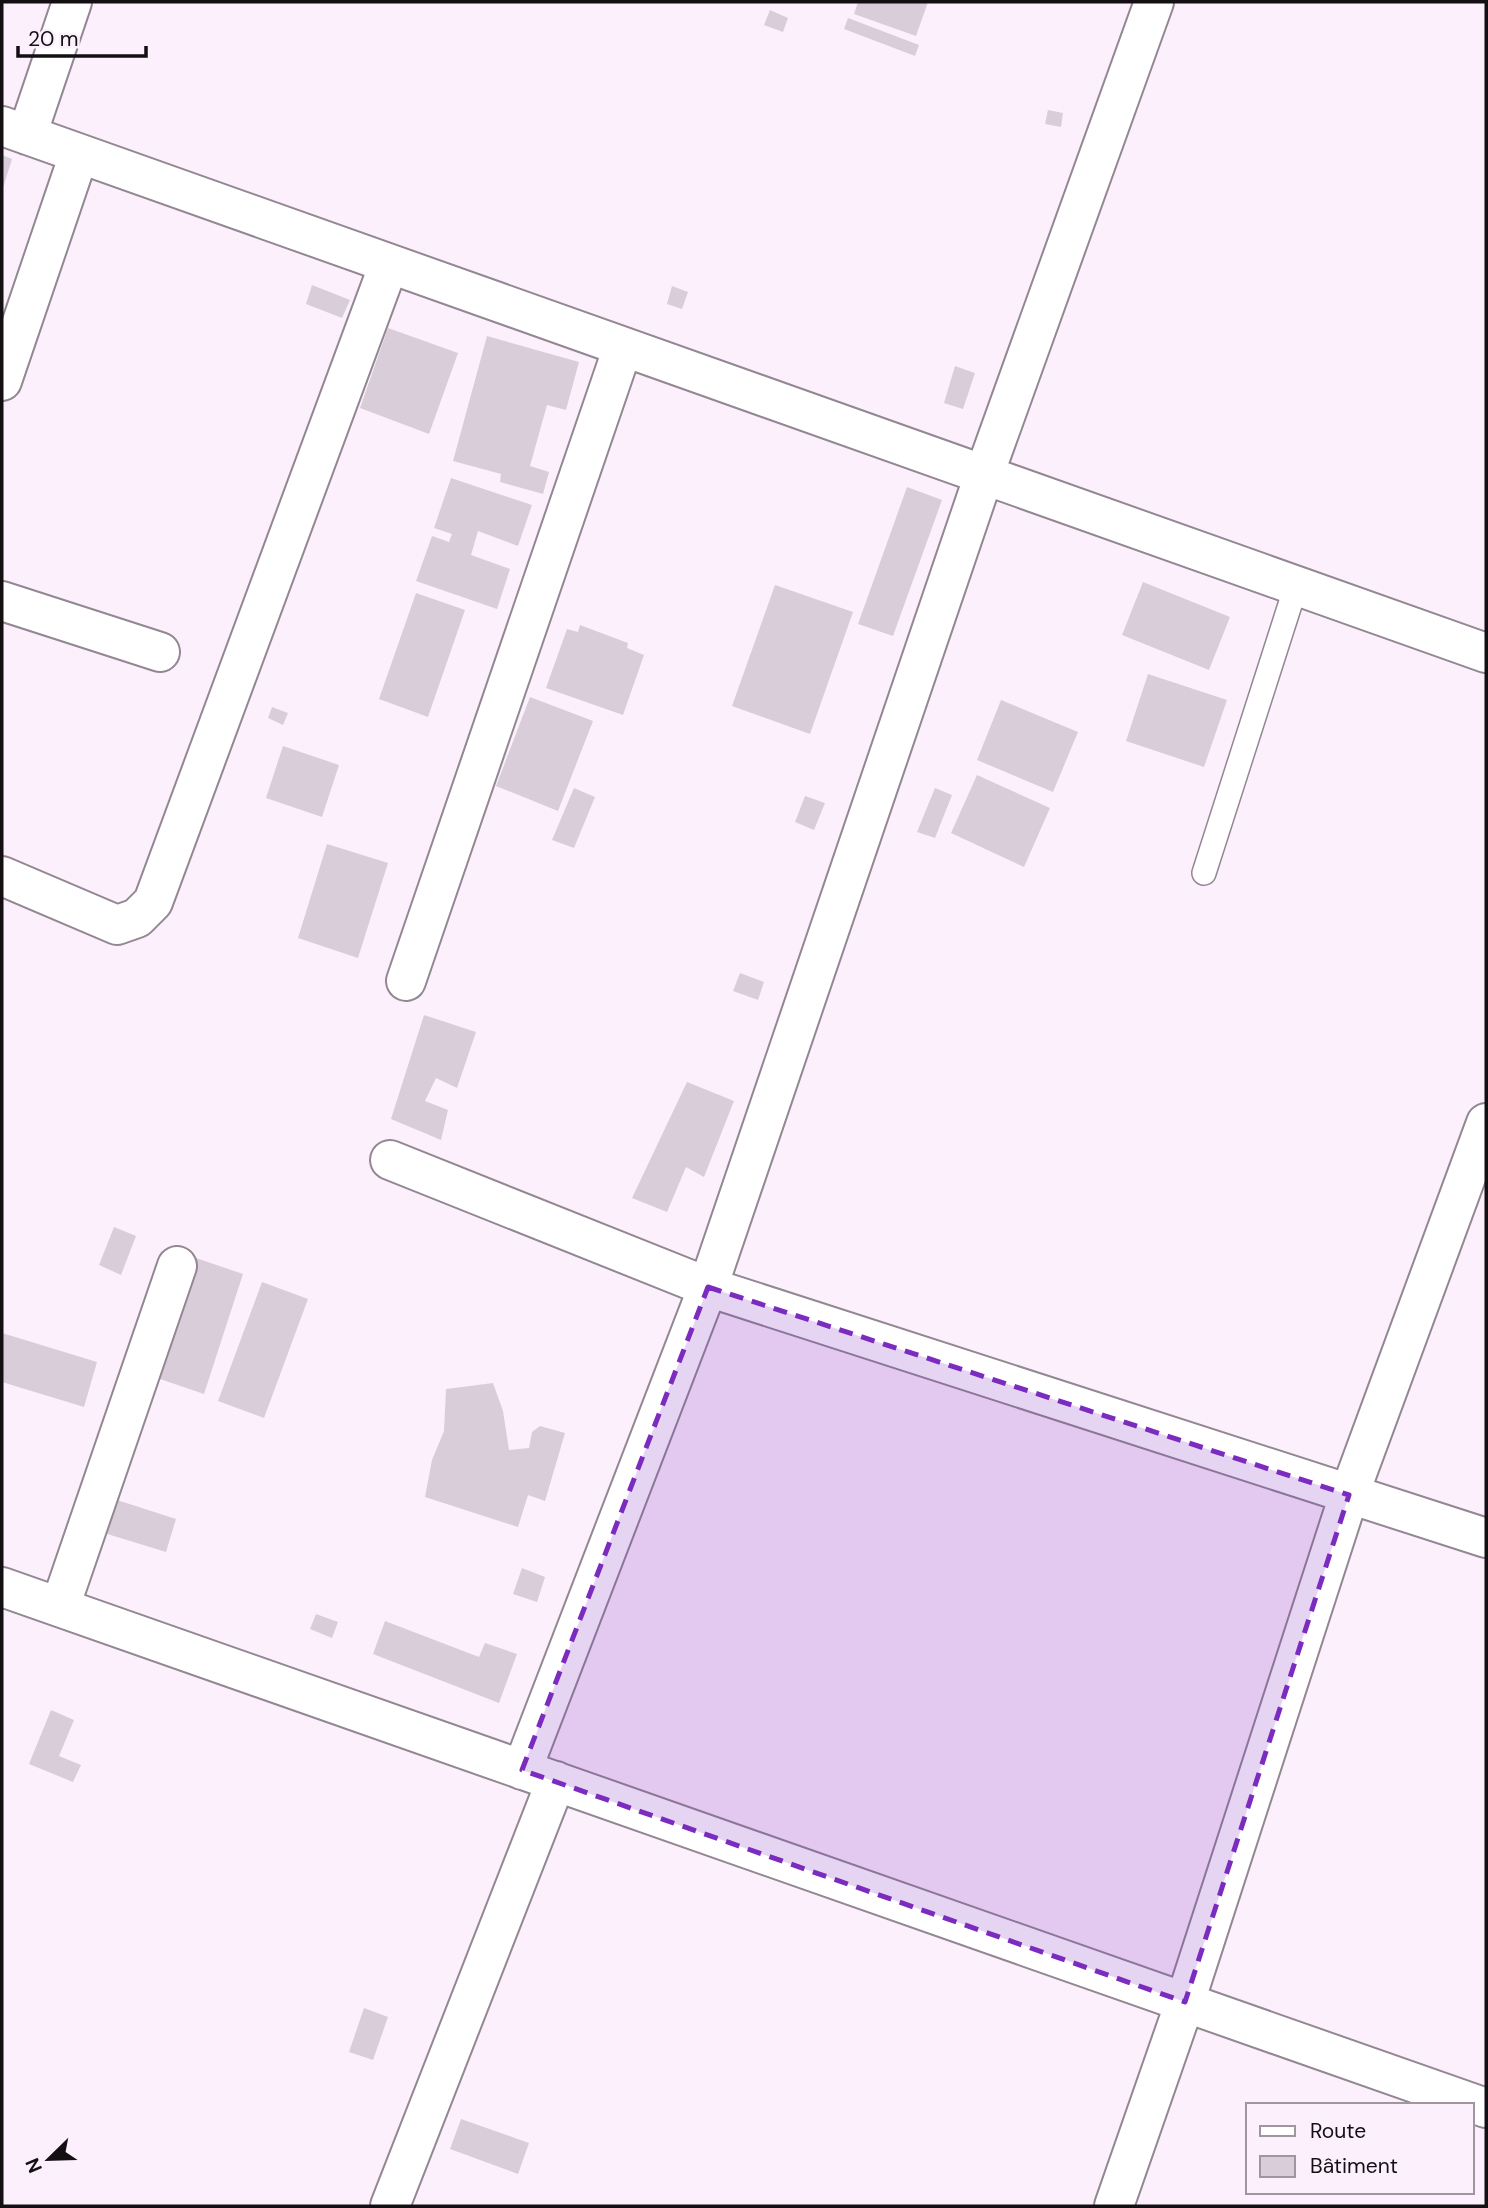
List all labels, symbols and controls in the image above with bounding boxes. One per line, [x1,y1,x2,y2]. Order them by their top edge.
scale bar [18,14,145,58]
text: 20 m [28,25,79,53]
legend [1246,2103,1474,2194]
text: Route [1310,2117,1366,2145]
north arrow [14,2124,84,2194]
text: Bâtiment [1310,2152,1398,2180]
text: N [20,2154,48,2177]

